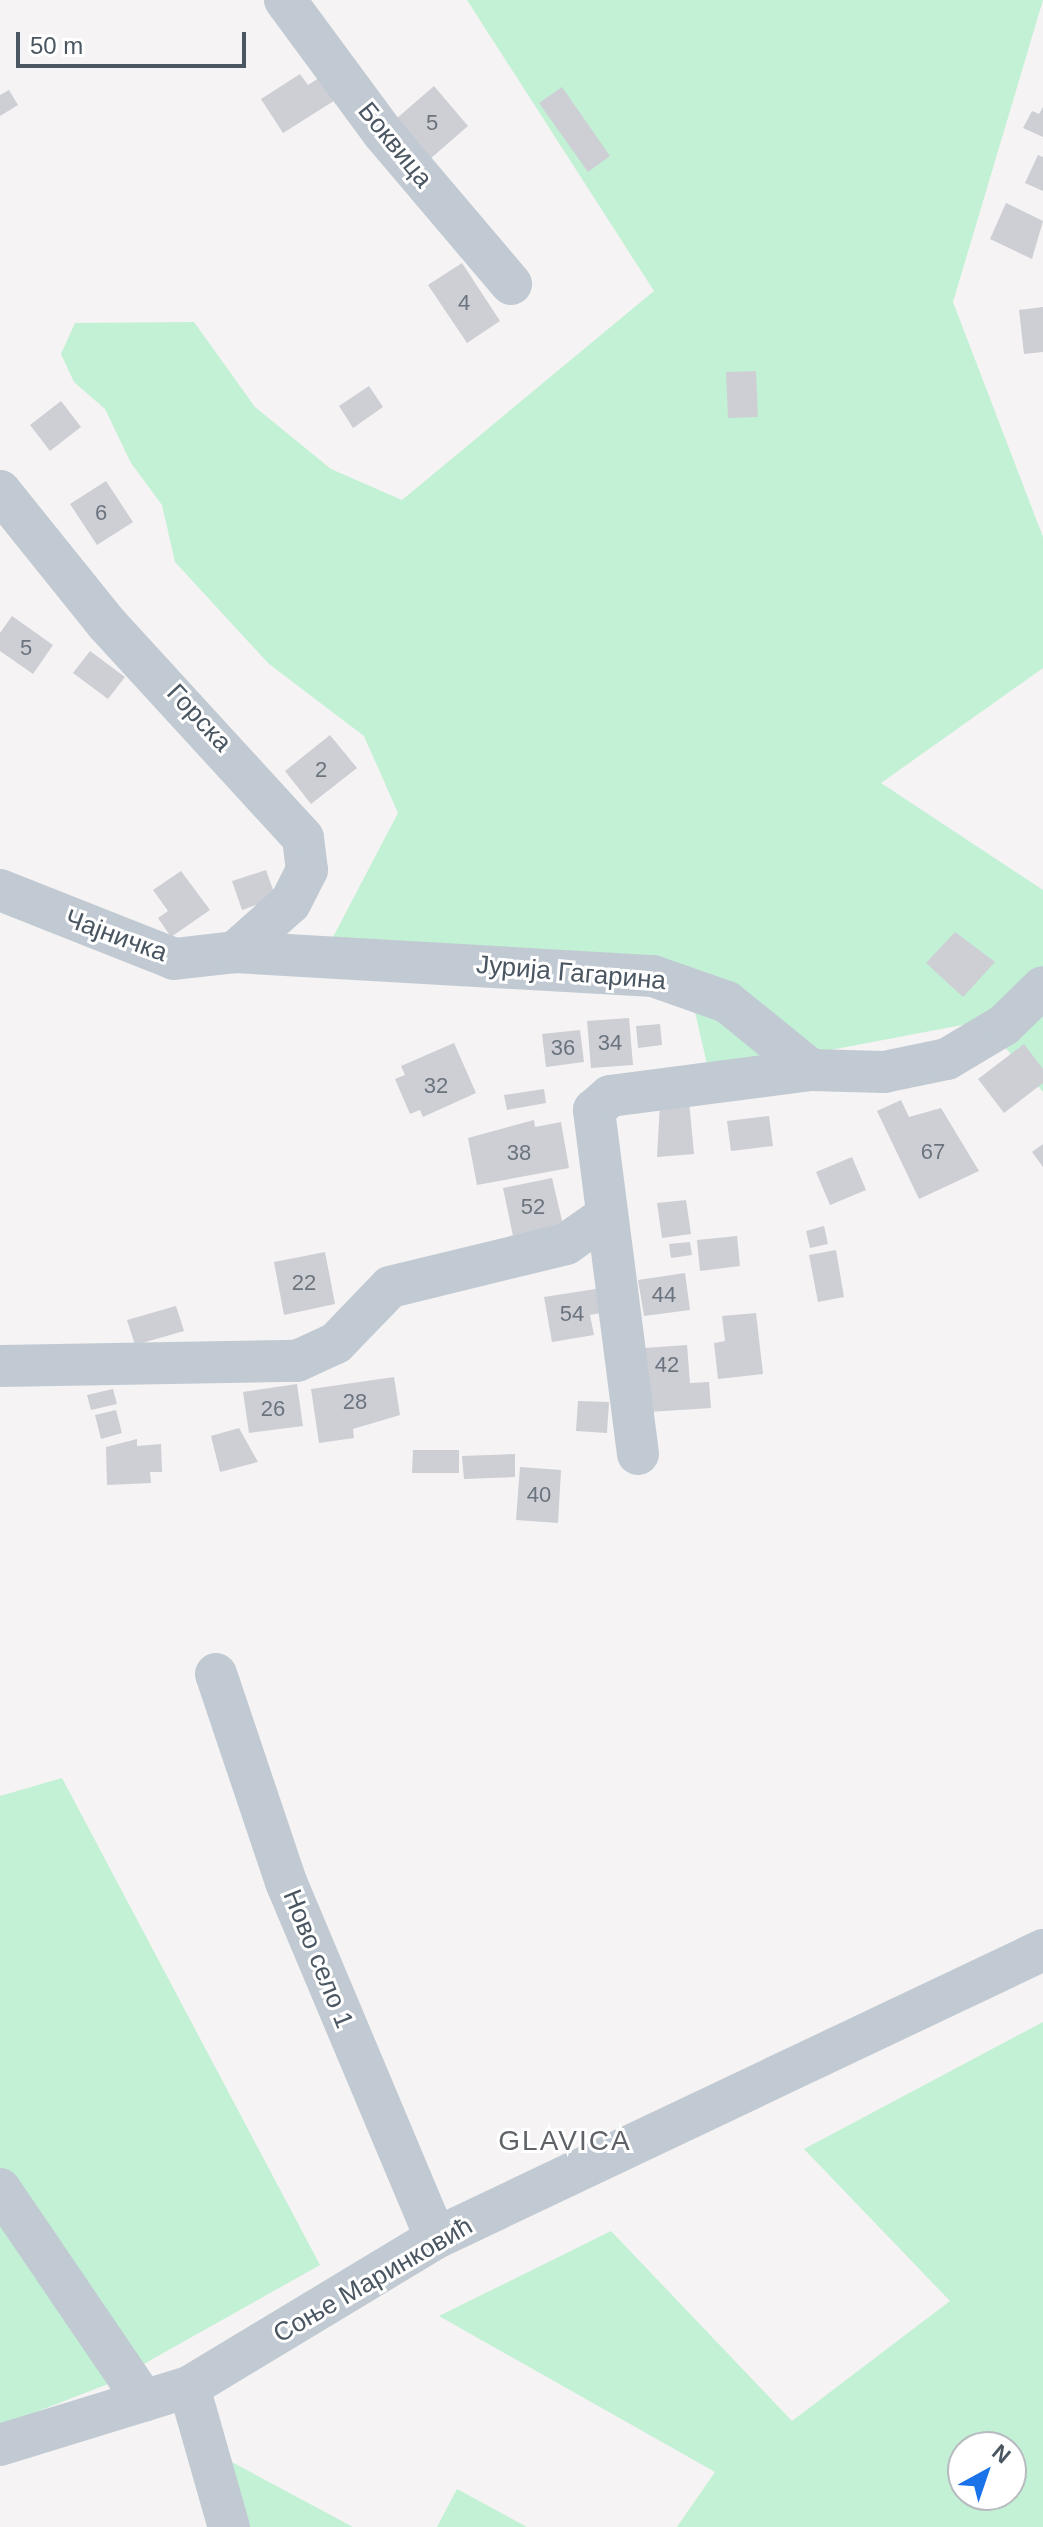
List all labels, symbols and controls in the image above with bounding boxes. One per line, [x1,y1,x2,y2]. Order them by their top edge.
scale bar [20,16,250,66]
text: 50 m [30,32,83,59]
street label: Боквица [351,96,439,194]
house number: 5 [426,110,438,136]
house number: 4 [458,290,470,316]
house number: 6 [95,500,107,526]
house number: 5 [20,635,32,661]
street label: Горска [160,678,238,758]
house number: 2 [315,757,327,783]
street label: Чајничка [61,903,171,969]
street label: Јурија Гагарина [475,949,667,997]
house number: 34 [598,1030,622,1056]
house number: 36 [551,1035,575,1061]
house number: 32 [424,1073,448,1099]
house number: 67 [921,1139,945,1165]
house number: 38 [507,1140,531,1166]
house number: 52 [521,1194,545,1220]
house number: 22 [292,1270,316,1296]
house number: 44 [652,1282,676,1308]
house number: 54 [560,1301,584,1327]
house number: 42 [655,1352,679,1378]
house number: 28 [343,1389,367,1415]
house number: 26 [261,1396,285,1422]
house number: 40 [527,1482,551,1508]
street label: Ново село 1 [276,1885,360,2033]
district label: GLAVICA [498,2124,632,2158]
street label: Соње Маринковић [268,2210,478,2350]
north arrow [947,2431,1027,2511]
text: N [987,2439,1016,2468]

